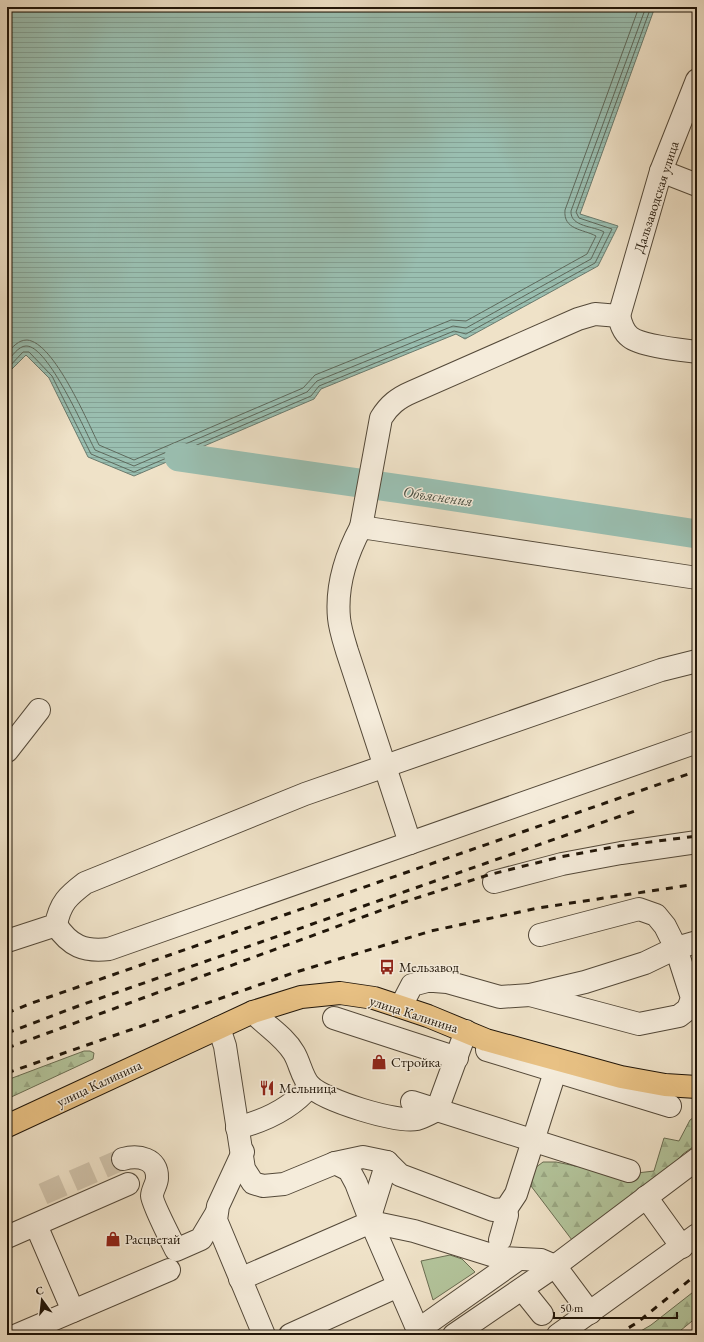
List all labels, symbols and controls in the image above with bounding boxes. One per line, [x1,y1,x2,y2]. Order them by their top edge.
street label: Дальзаводская улица [629,138,683,255]
water label: Объяснения [402,482,474,510]
bus stop icon: Мельзавод [378,958,396,976]
place label: Мельзавод [399,958,459,976]
street label: улица Калинина [367,991,461,1037]
shop icon: Стройка [370,1053,388,1071]
place label: Стройка [391,1053,441,1071]
street label: улица Калинина [53,1055,145,1111]
restaurant icon: Мельница [258,1079,276,1097]
place label: Мельница [279,1079,337,1097]
shop icon: Расцветай [104,1230,122,1248]
place label: Расцветай [125,1230,181,1248]
north arrow [22,1280,62,1320]
text: С [34,1283,45,1298]
scale bar [554,1294,677,1320]
text: 50 m [560,1300,584,1316]

